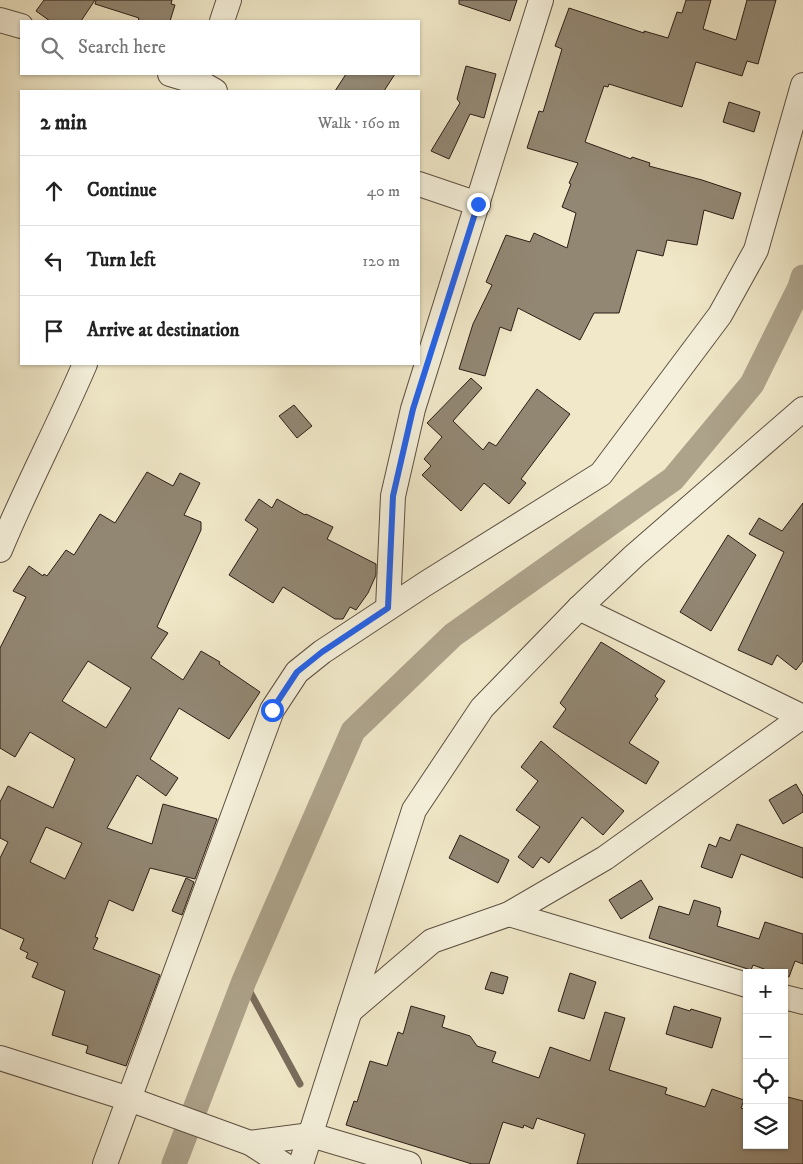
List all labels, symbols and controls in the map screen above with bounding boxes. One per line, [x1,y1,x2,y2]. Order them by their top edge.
search box [20,20,420,75]
icon: search [38,34,66,62]
text: Search here [78,36,166,59]
text: 2 min [40,110,87,136]
text: Walk · 160 m [318,113,400,133]
icon: ahead [40,177,68,205]
text: Continue [87,179,157,202]
text: 40 m [367,181,400,201]
route end [467,193,490,216]
icon: left [40,247,68,275]
text: Turn left [87,249,156,272]
text: 120 m [362,251,400,271]
icon: arrive [40,317,68,345]
text: Arrive at destination [87,319,239,342]
route start [261,699,284,722]
map controls [743,969,788,1149]
button: + [743,969,788,1014]
button: − [743,1014,788,1059]
button: locate [743,1059,788,1104]
button: layers [743,1104,788,1149]

